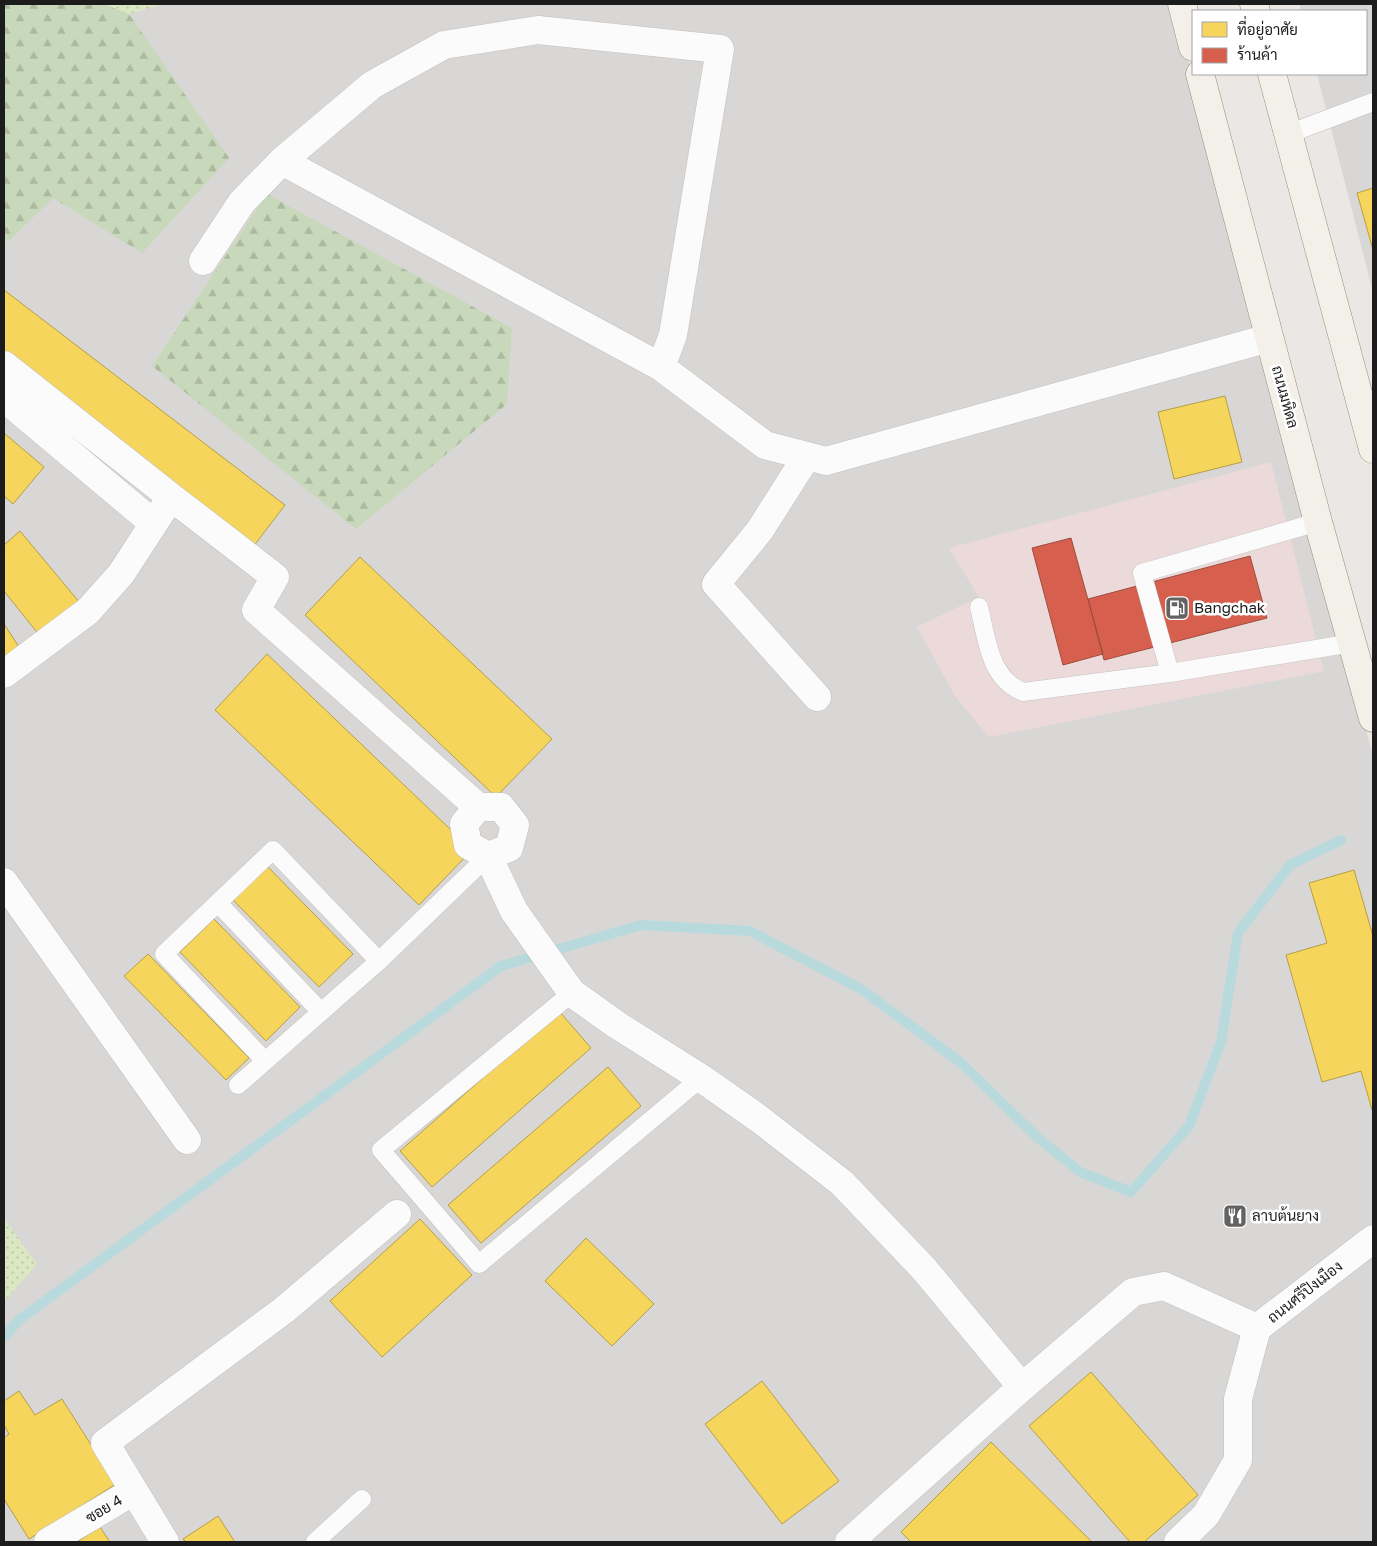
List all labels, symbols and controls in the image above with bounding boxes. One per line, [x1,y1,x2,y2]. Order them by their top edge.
legend [1192,10,1367,75]
text: ที่อยู่อาศัย [1237,15,1298,40]
text: ร้านค้า [1237,45,1277,63]
street label: ถนนมหิดล [1269,363,1303,430]
fuel station icon: Bangchak [1164,595,1190,621]
place label: Bangchak [1194,598,1266,616]
restaurant icon: ลาบต้นยาง [1222,1203,1248,1229]
place label: ลาบต้นยาง [1252,1206,1319,1224]
street label: ถนนศรีปิงเมือง [1263,1256,1345,1326]
street label: ซอย 4 [82,1490,125,1526]

